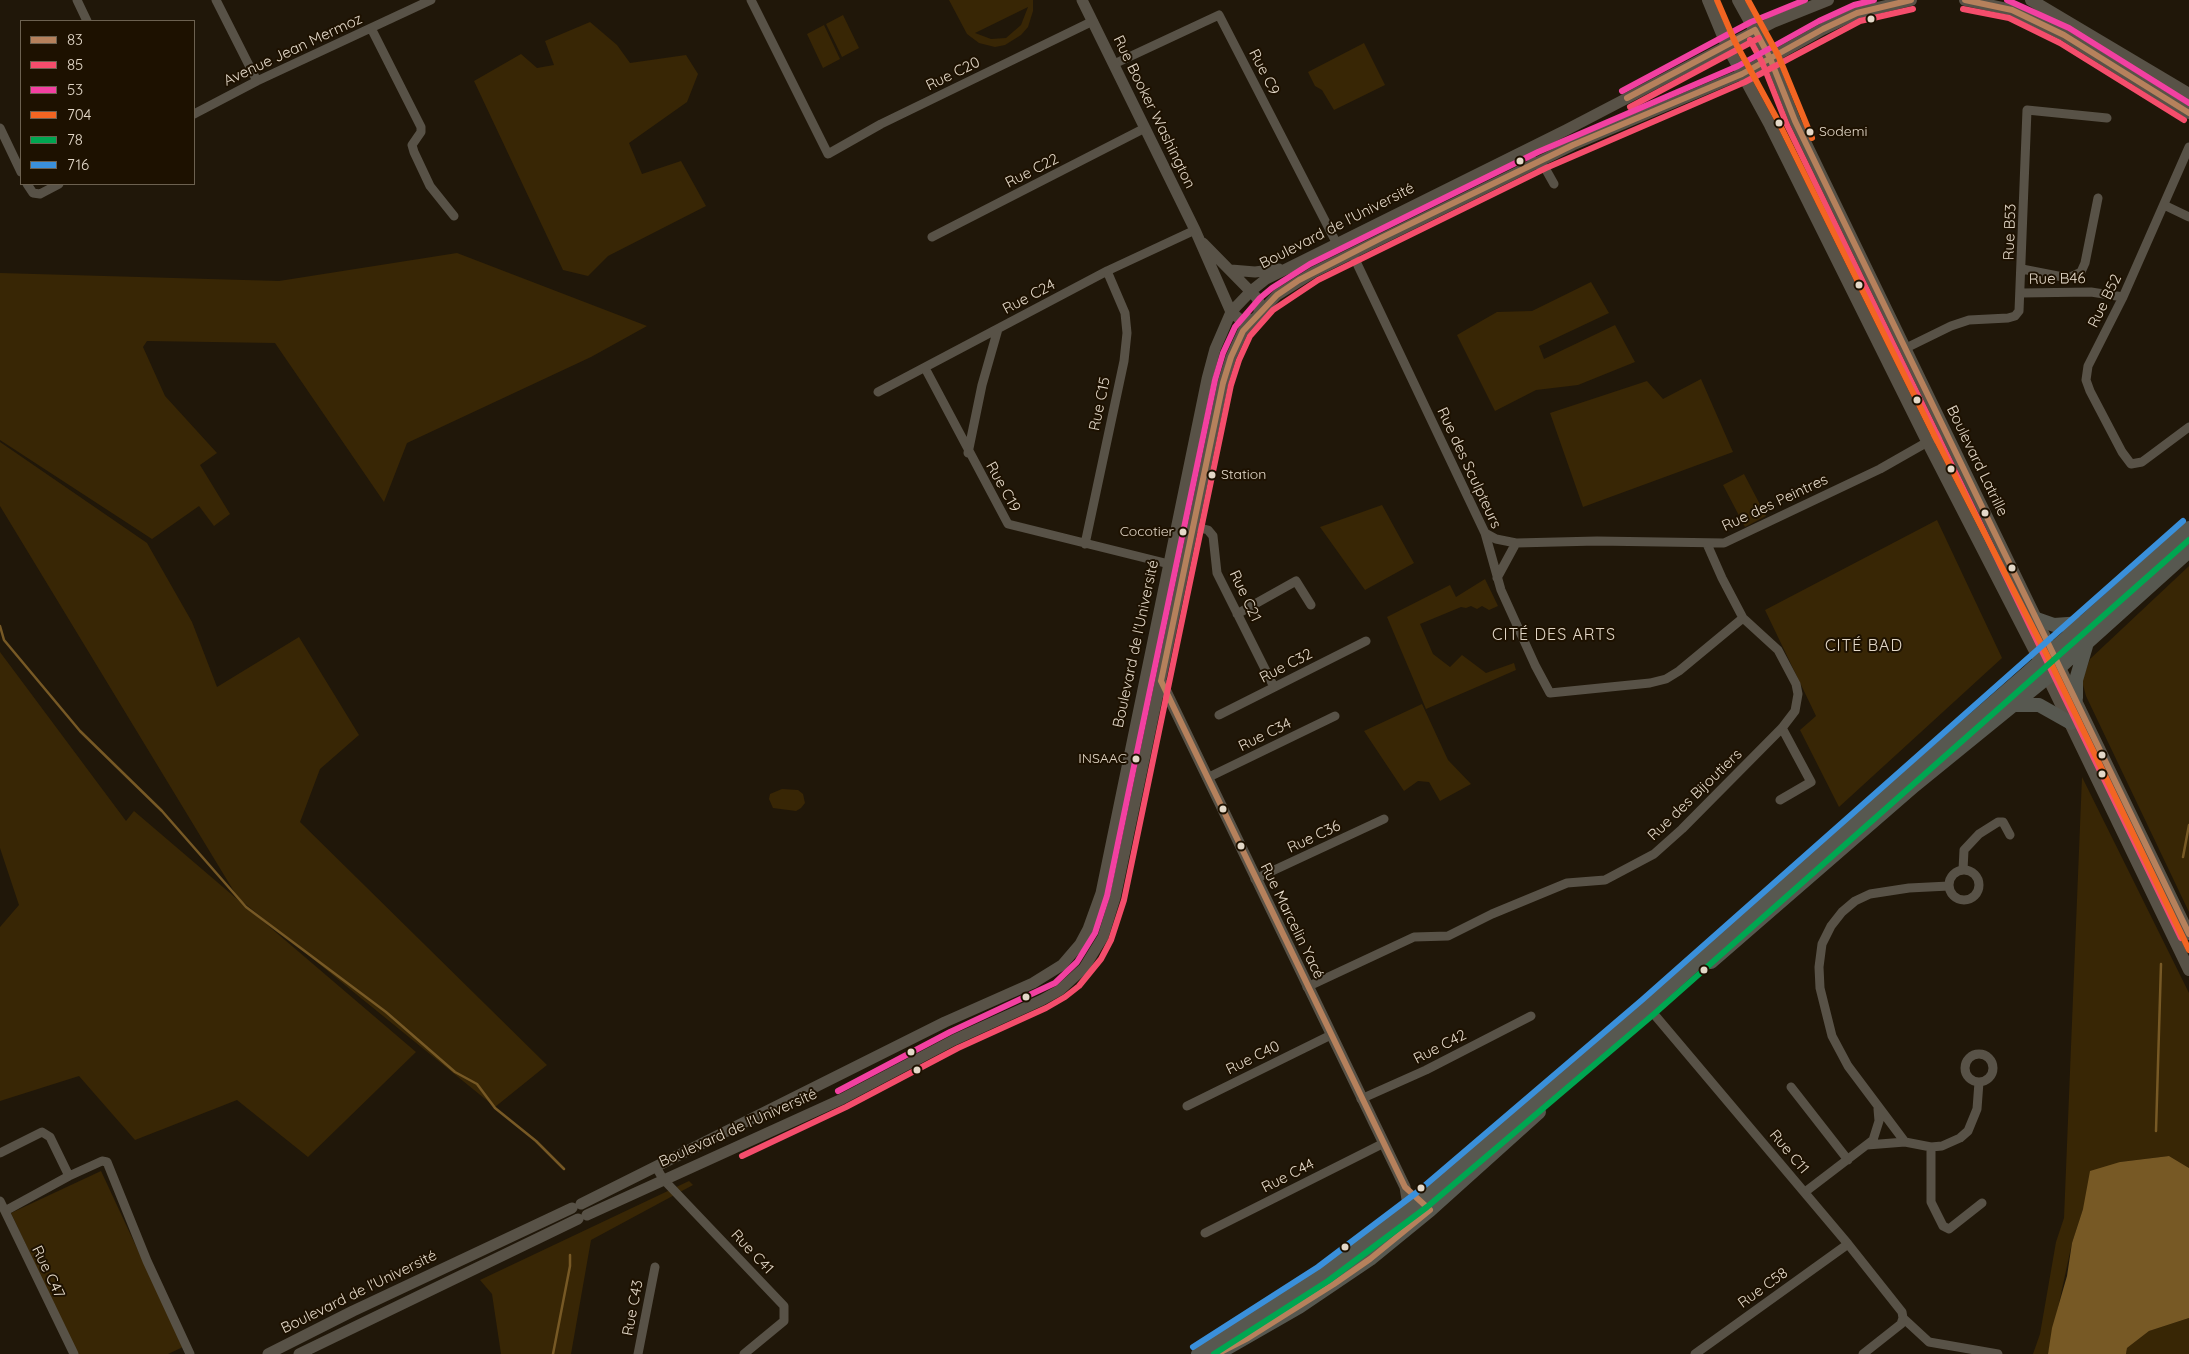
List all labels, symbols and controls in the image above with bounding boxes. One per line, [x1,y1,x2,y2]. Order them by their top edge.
street label: Avenue Jean Mermoz [221,10,365,90]
unlabelled marker [1866,14,1876,24]
legend [20,20,195,185]
text: 83 [67,30,83,49]
street label: Rue Booker Washington [1109,33,1199,191]
street label: Rue C9 [1245,46,1283,98]
street label: Rue C20 [923,53,983,95]
text: 85 [67,55,83,74]
text: 53 [67,80,83,99]
text: 704 [67,105,92,124]
unlabelled marker [1774,118,1784,128]
place label: Sodemi [1819,124,1867,140]
marker: Sodemi [1805,127,1815,137]
text: 78 [67,130,83,149]
street label: Rue C22 [1002,150,1062,192]
text: 716 [67,155,89,174]
unlabelled marker [1515,156,1525,166]
street label: Boulevard de l'Université [1257,179,1417,273]
street label: Rue B53 [2000,203,2020,261]
street label: Rue B46 [2028,270,2086,288]
street label: Rue B52 [2084,271,2126,331]
street label: Rue C24 [1000,276,1058,318]
unlabelled marker [1854,280,1864,290]
street label: Rue C15 [1086,375,1114,433]
unlabelled marker [1912,395,1922,405]
street label: Boulevard Latrille [1942,403,2012,519]
street label: Rue des Sculpteurs [1433,404,1505,532]
street label: Rue C19 [982,459,1024,515]
unlabelled marker [1946,464,1956,474]
place label: Station [1221,467,1266,483]
marker: Station [1207,470,1217,480]
street label: Rue des Peintres [1719,471,1831,535]
unlabelled marker [1980,508,1990,518]
place label: Cocotier [1120,524,1174,540]
marker: Cocotier [1178,527,1188,537]
street label: Boulevard de l'Université [1109,558,1163,730]
unlabelled marker [2007,563,2017,573]
street label: Rue C21 [1225,567,1265,625]
district label: CITÉ DES ARTS [1490,625,1618,645]
district label: CITÉ BAD [1824,636,1904,656]
street label: Rue C32 [1257,645,1315,687]
street label: Rue C34 [1236,715,1294,755]
street label: Rue des Bijoutiers [1644,745,1746,845]
unlabelled marker [2097,750,2107,760]
place label: INSAAC [1078,751,1127,767]
marker: INSAAC [1131,754,1141,764]
unlabelled marker [2097,769,2107,779]
unlabelled marker [1218,804,1228,814]
street label: Rue C36 [1284,817,1344,857]
unlabelled marker [1236,841,1246,851]
street label: Rue Marcelin Yacé [1256,860,1328,982]
unlabelled marker [1699,965,1709,975]
unlabelled marker [1021,992,1031,1002]
street label: Rue C42 [1411,1026,1469,1068]
street label: Rue C40 [1223,1037,1283,1079]
unlabelled marker [906,1047,916,1057]
unlabelled marker [912,1065,922,1075]
street label: Boulevard de l'Université [656,1085,820,1171]
street label: Rue C11 [1765,1126,1813,1178]
street label: Rue C44 [1259,1155,1317,1197]
unlabelled marker [1416,1183,1426,1193]
street label: Rue C41 [727,1226,777,1278]
unlabelled marker [1340,1242,1350,1252]
street label: Rue C47 [28,1243,68,1301]
street label: Boulevard de l'Université [278,1246,440,1338]
street label: Rue C58 [1735,1264,1791,1312]
street label: Rue C43 [619,1279,647,1337]

